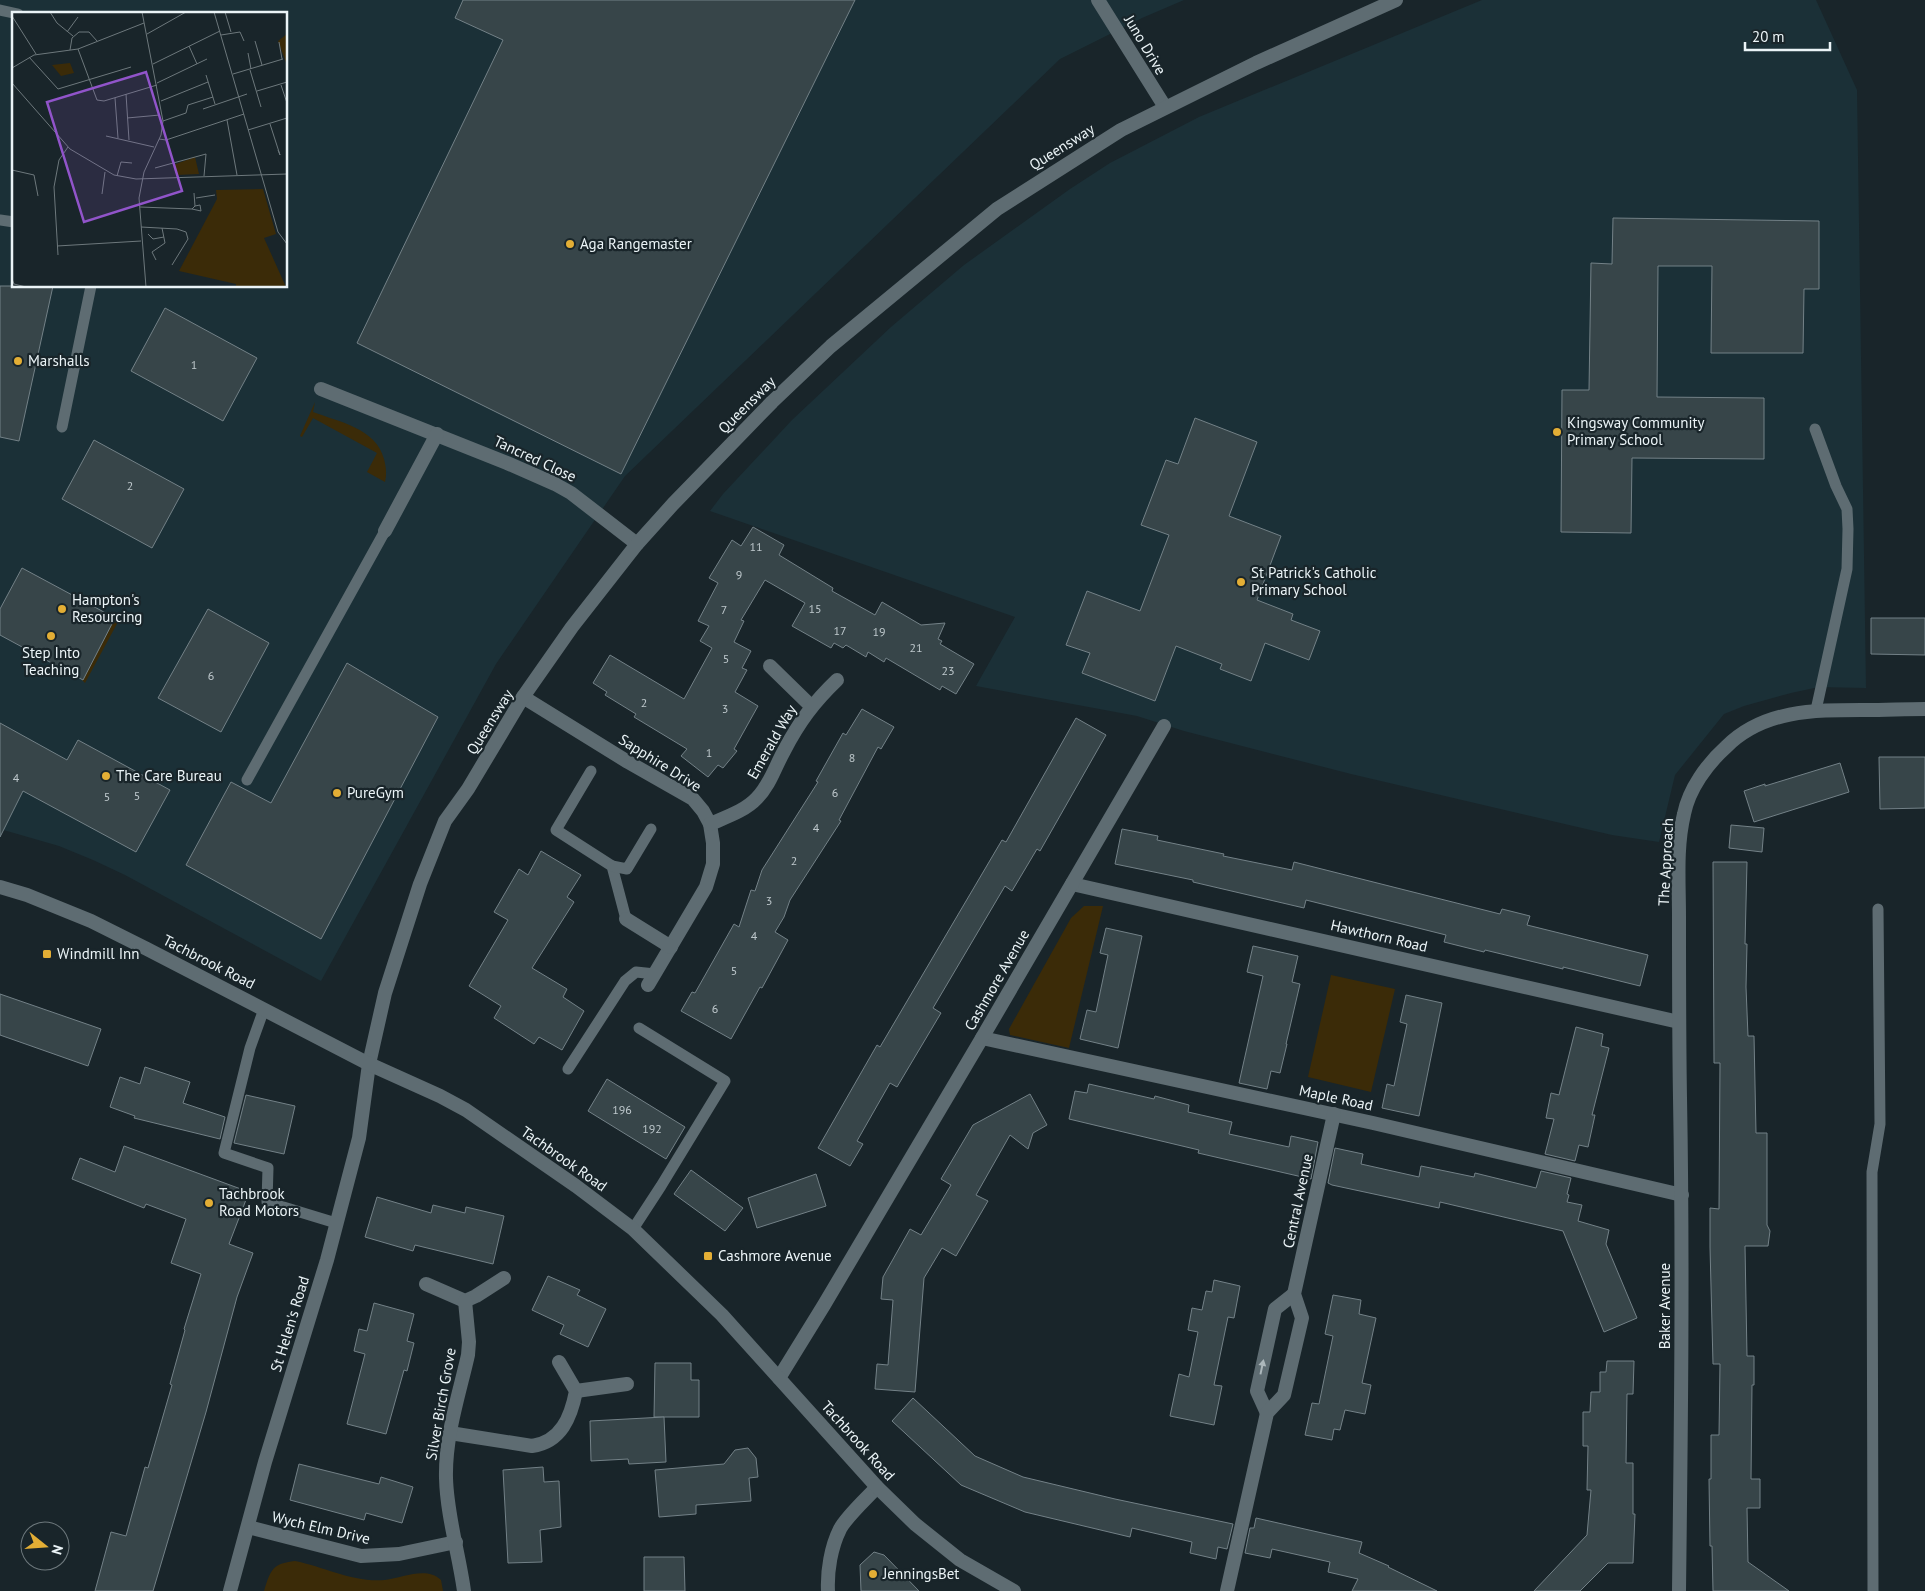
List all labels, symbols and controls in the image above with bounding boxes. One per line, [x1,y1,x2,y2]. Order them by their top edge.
street label: Juno Drive [1120,11,1171,78]
inset map [12,12,288,288]
scale bar [1745,20,1830,52]
text: 20 m [1752,27,1785,46]
street label: Queensway [1026,119,1098,174]
place label: Aga Rangemaster [580,234,692,253]
marker: Aga Rangemaster [564,238,576,250]
place label: Marshalls [28,351,89,370]
marker: Marshalls [12,355,24,367]
house number: 1 [191,357,197,372]
street label: Queensway [714,372,779,437]
place label: Kingsway Community Primary School [1567,413,1705,449]
marker: Kingsway Community Primary School [1551,426,1563,438]
street label: Tancred Close [491,431,580,486]
house number: 2 [127,478,133,493]
house number: 11 [749,539,763,554]
place label: St Patrick's Catholic Primary School [1251,563,1377,599]
house number: 9 [736,567,742,582]
marker: St Patrick's Catholic Primary School [1235,576,1247,588]
place label: Hampton's Resourcing [72,590,142,626]
house number: 15 [808,601,822,616]
house number: 7 [721,602,727,617]
marker: Hampton's Resourcing [56,603,68,615]
house number: 17 [833,623,847,638]
house number: 19 [872,624,886,639]
marker: Step Into Teaching [45,630,57,642]
house number: 21 [909,640,923,655]
place label: Step Into Teaching [22,643,80,679]
house number: 5 [723,651,729,666]
house number: 23 [941,663,955,678]
house number: 6 [208,668,214,683]
street label: Queensway [462,686,517,758]
house number: 2 [641,695,647,710]
house number: 3 [722,701,728,716]
street label: Emerald Way [743,701,800,782]
street label: Sapphire Drive [615,730,705,796]
house number: 1 [706,745,712,760]
house number: 8 [849,750,855,765]
place label: The Care Bureau [116,766,222,785]
house number: 4 [13,770,20,785]
marker: The Care Bureau [100,770,112,782]
place label: PureGym [347,783,404,802]
house number: 6 [832,785,838,800]
marker: PureGym [331,787,343,799]
house number: 5 [134,788,140,803]
house number: 5 [104,789,110,804]
street label: The Approach [1654,817,1677,907]
house number: 4 [813,820,820,835]
house number: 2 [791,853,797,868]
house number: 3 [766,893,772,908]
street label: Hawthorn Road [1329,915,1429,956]
street label: Cashmore Avenue [960,926,1033,1034]
house number: 4 [751,928,758,943]
street label: Tachbrook Road [160,930,259,993]
place label: Windmill Inn [57,944,139,963]
marker: Windmill Inn [41,948,53,960]
house number: 5 [731,963,737,978]
house number: 6 [712,1001,718,1016]
street label: Maple Road [1297,1080,1375,1115]
house number: 196 [612,1102,632,1117]
house number: 192 [642,1121,662,1136]
street label: Tachbrook Road [517,1122,611,1195]
street label: Central Avenue [1278,1152,1317,1250]
place label: Tachbrook Road Motors [219,1184,299,1220]
marker: Tachbrook Road Motors [203,1197,215,1209]
place label: Cashmore Avenue [718,1246,832,1265]
marker: Cashmore Avenue [702,1250,714,1262]
street label: Baker Avenue [1655,1263,1674,1349]
street label: St Helen's Road [266,1274,313,1374]
street label: Silver Birch Grove [421,1346,460,1462]
one-way arrow [1259,1358,1267,1374]
street label: Tachbrook Road [818,1397,899,1485]
street label: Wych Elm Drive [270,1507,372,1548]
north arrow [20,1521,70,1571]
text: N [47,1543,67,1557]
place label: JenningsBet [882,1564,959,1583]
marker: JenningsBet [867,1568,879,1580]

